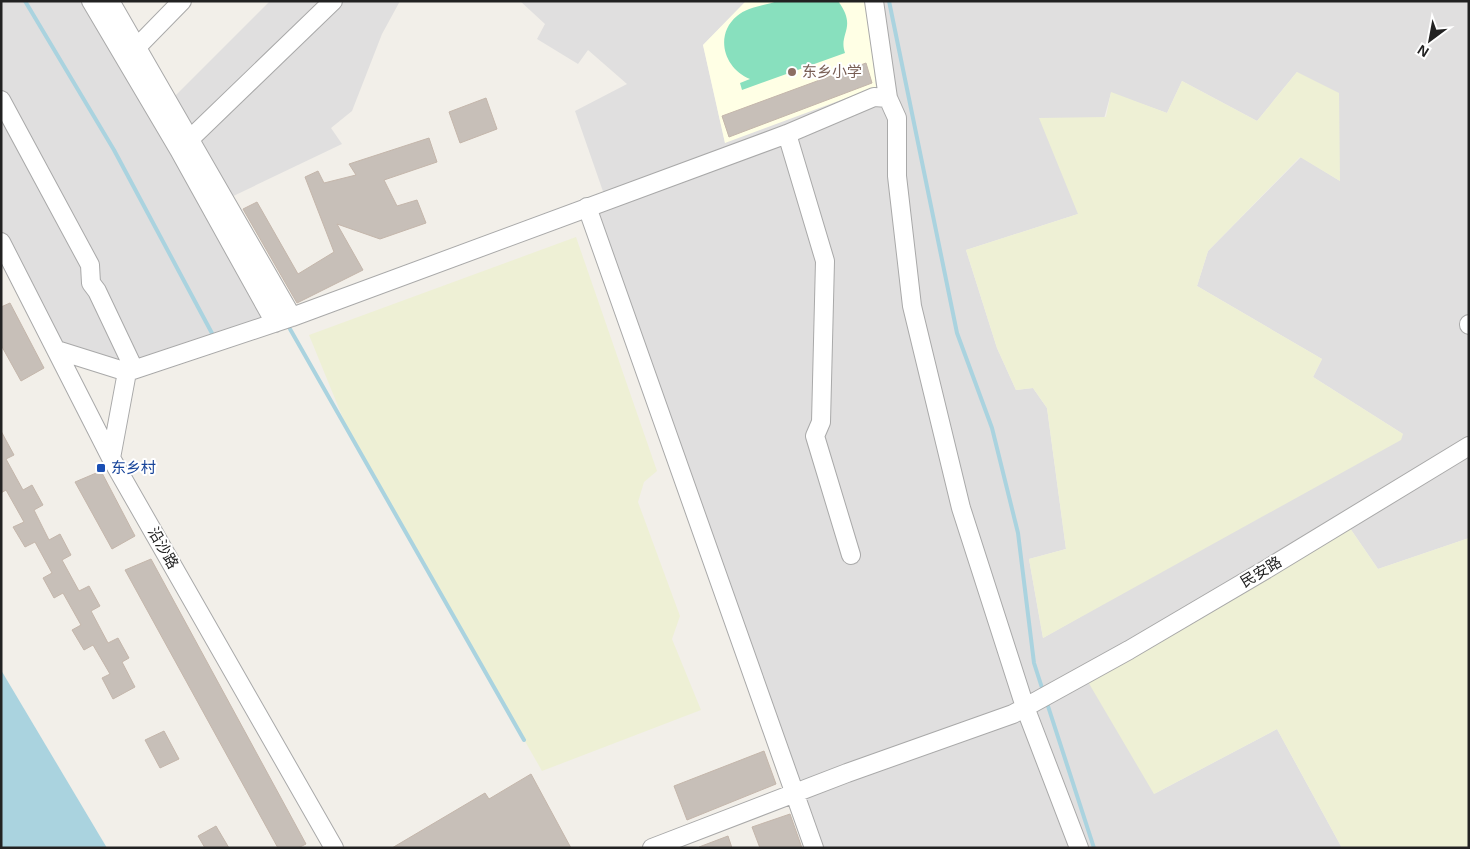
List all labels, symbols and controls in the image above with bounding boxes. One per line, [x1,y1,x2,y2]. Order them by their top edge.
north arrow [1405,15,1455,65]
text: N [1415,42,1432,60]
place label: 东乡小学 [802,63,862,80]
marker: 东乡小学 [786,66,798,78]
place label: 东乡村 [111,459,156,476]
marker: 东乡村 [95,462,107,474]
street label: 沿沙路 [145,524,182,571]
street label: 民安路 [1237,553,1284,590]

